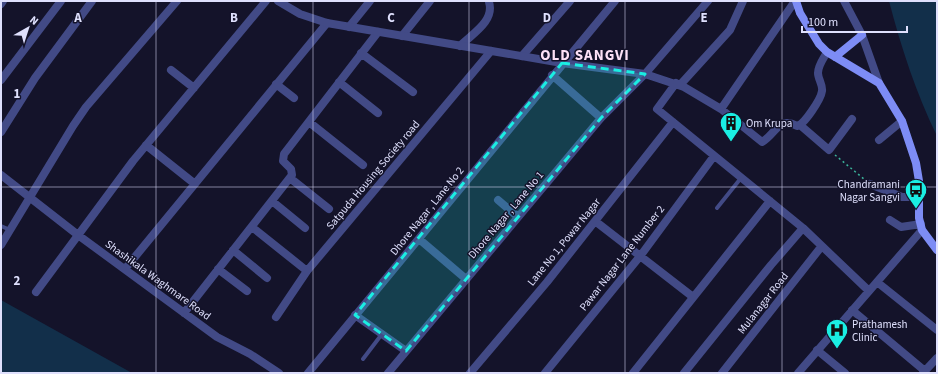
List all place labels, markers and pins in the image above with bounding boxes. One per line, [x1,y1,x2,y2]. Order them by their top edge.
building icon: Om Krupa [718,110,744,143]
place label: Om Krupa [746,116,792,131]
place label: Chandramani Nagar Sangvi [838,177,900,205]
bus stop icon: Chandramani Nagar Sangvi [903,177,929,210]
hospital icon: Prathamesh Clinic [824,317,850,350]
place label: Prathamesh Clinic [852,317,908,345]

